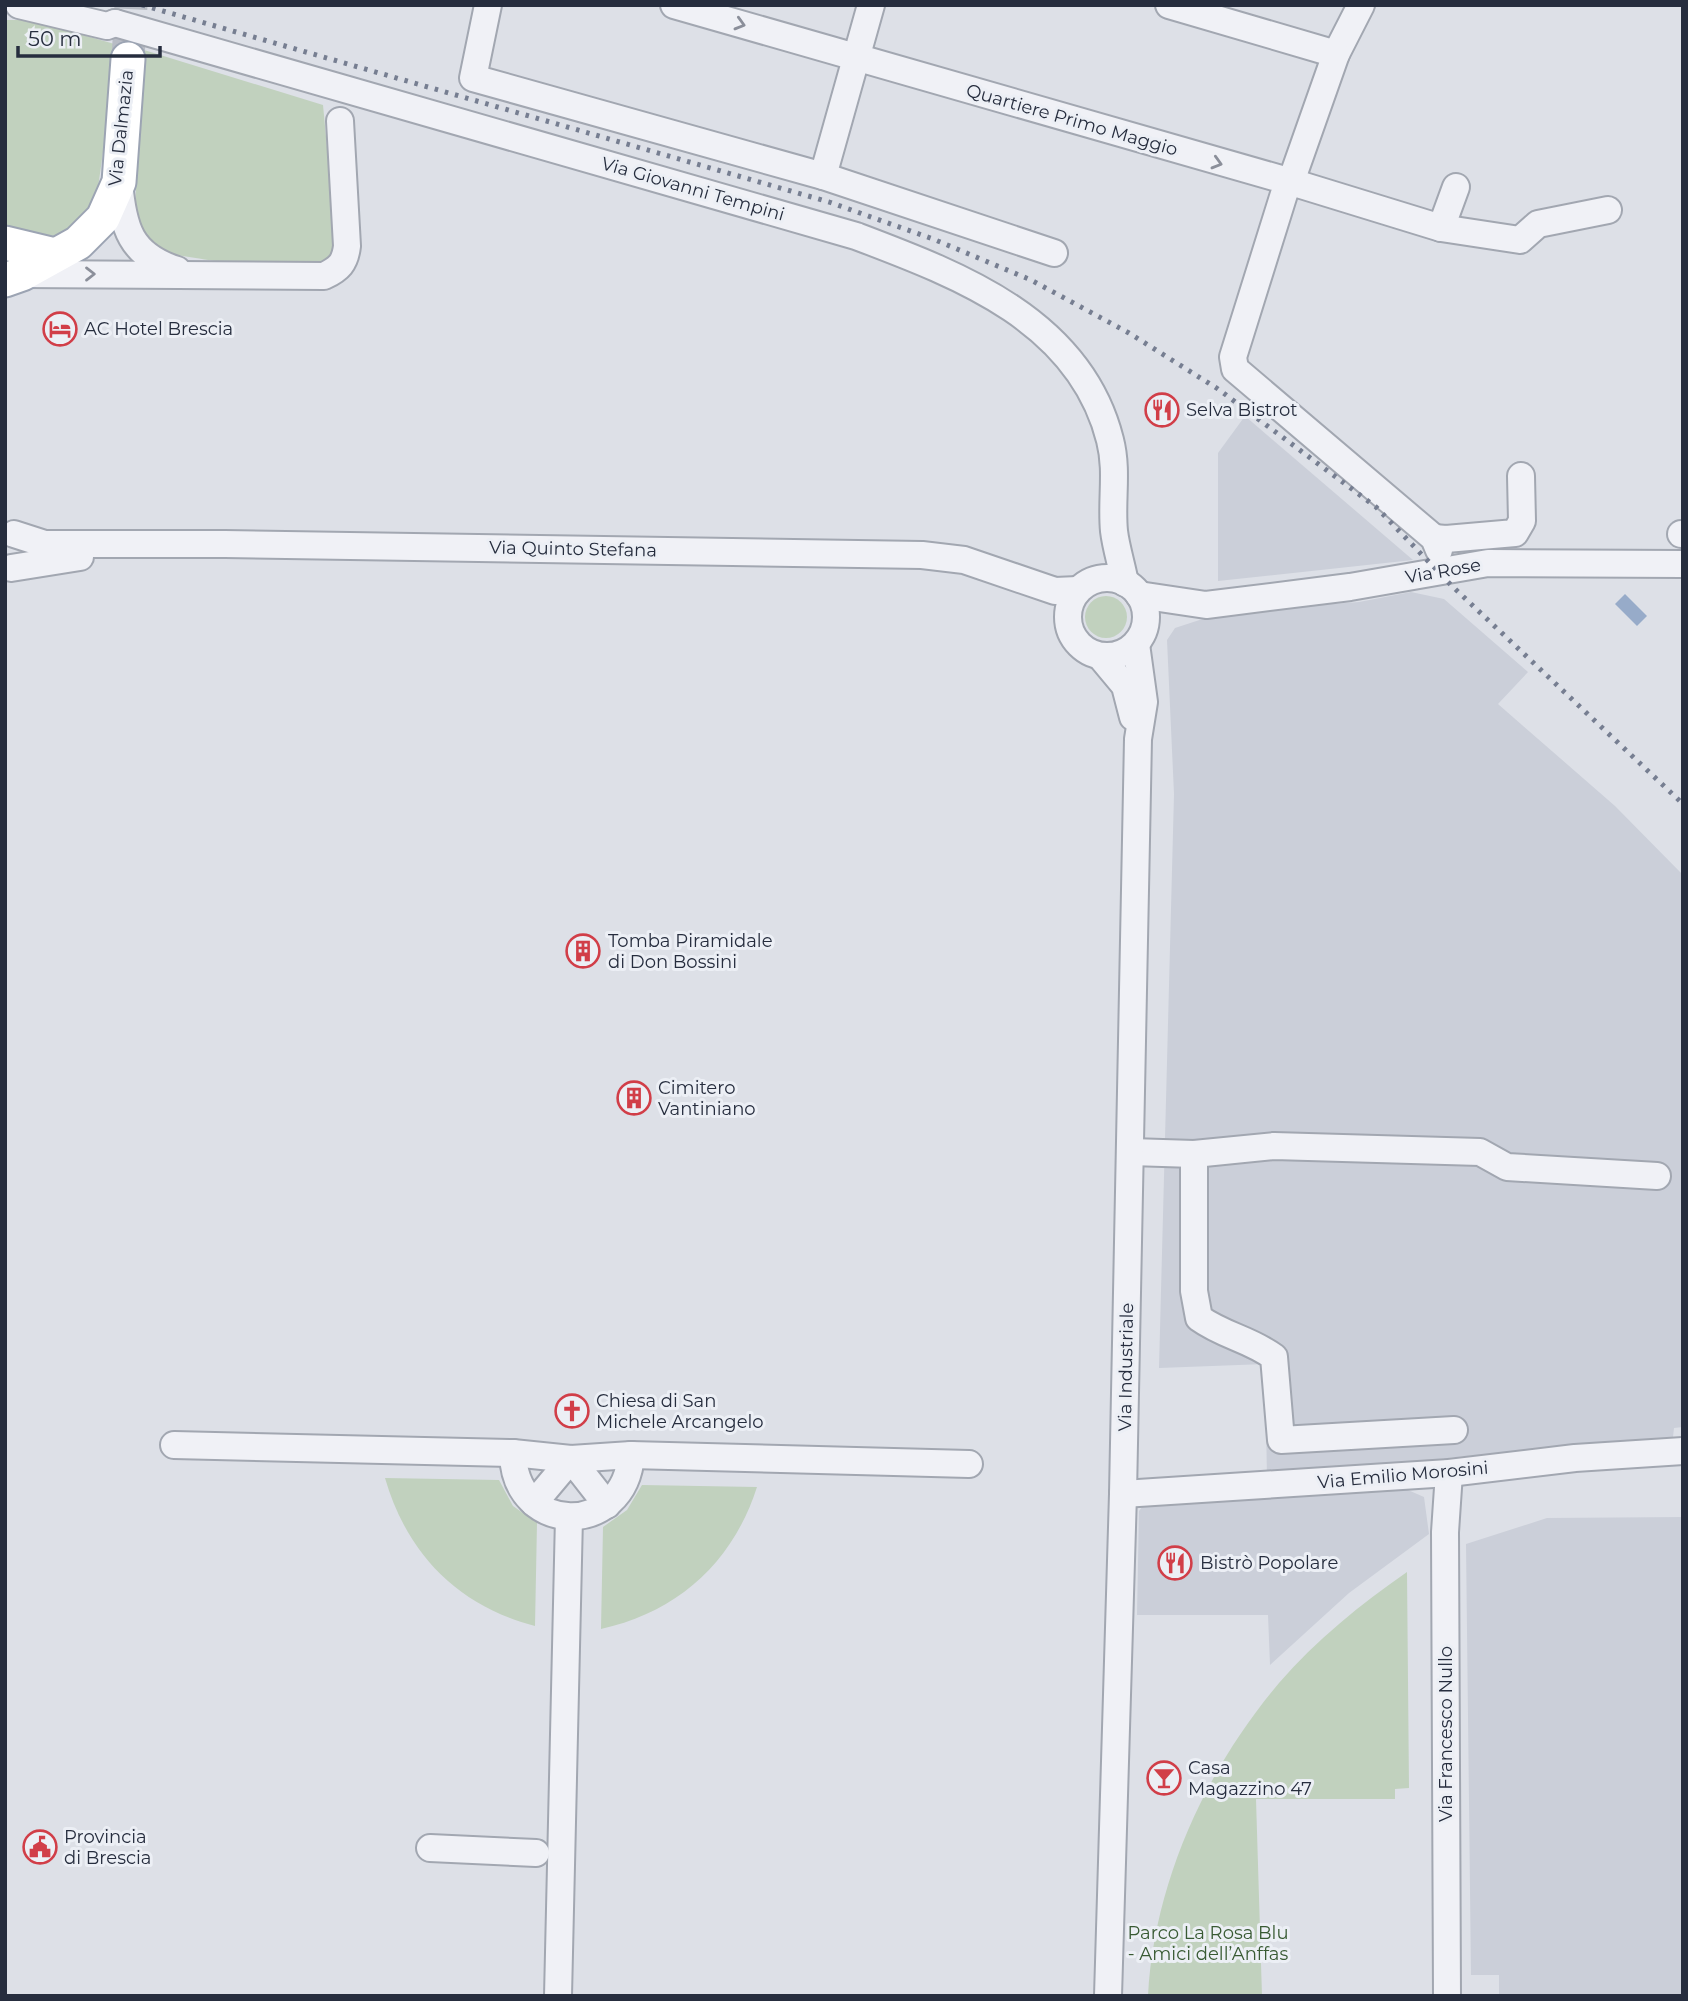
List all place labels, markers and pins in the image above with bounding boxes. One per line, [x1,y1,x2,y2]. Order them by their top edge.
hotel icon: AC Hotel Brescia [41,310,79,348]
place label: AC Hotel Brescia [84,318,233,340]
restaurant icon: Selva Bistrot [1143,391,1181,429]
place label: Selva Bistrot [1186,399,1298,421]
place label: Tomba Piramidale di Don Bossini [608,930,773,973]
building icon: Tomba Piramidale di Don Bossini [564,932,602,970]
place label: Cimitero Vantiniano [658,1077,756,1120]
building icon: Cimitero Vantiniano [615,1079,653,1117]
place label: Chiesa di San Michele Arcangelo [596,1390,764,1433]
church icon: Chiesa di San Michele Arcangelo [553,1392,591,1430]
restaurant icon: Bistrò Popolare [1156,1544,1194,1582]
place label: Bistrò Popolare [1200,1552,1338,1574]
place label: Casa Magazzino 47 [1188,1757,1312,1800]
bar icon: Casa Magazzino 47 [1145,1759,1183,1797]
place label: Provincia di Brescia [64,1826,151,1869]
public building icon: Provincia di Brescia [21,1828,59,1866]

